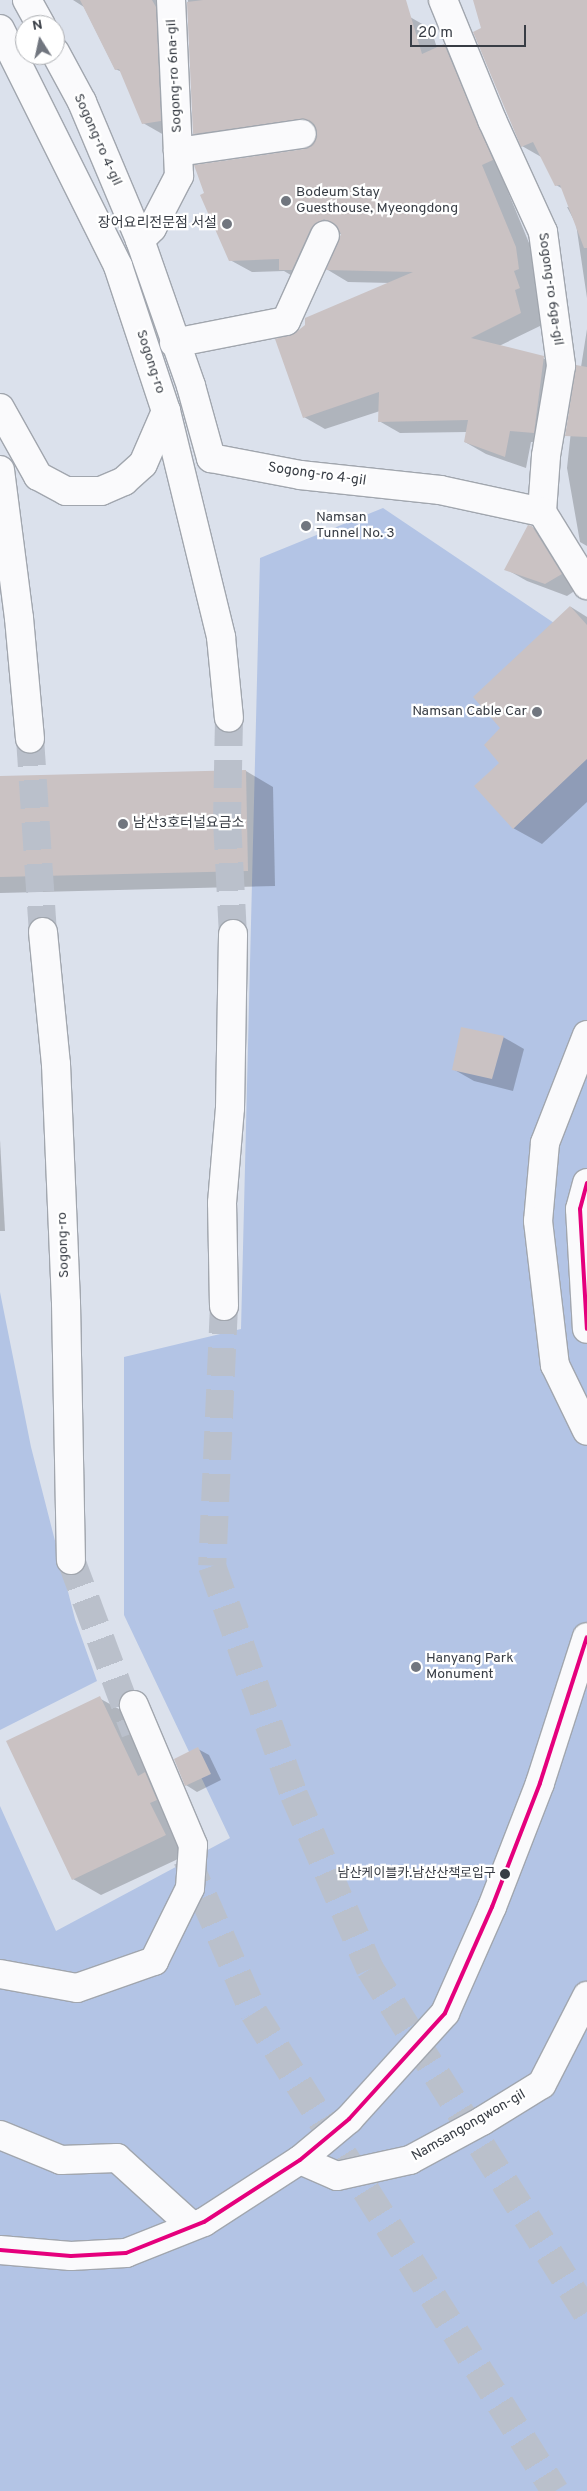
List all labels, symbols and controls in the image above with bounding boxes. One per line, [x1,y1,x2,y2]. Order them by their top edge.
north arrow [15,15,65,65]
scale bar [412,15,528,47]
text: N [31,16,44,35]
street label: Sogong-ro 6na-gil [164,19,186,133]
text: 20 m [418,24,453,43]
street label: Sogong-ro 4-gil [69,91,125,189]
place label: Bodeum Stay Guesthouse, Myeongdong [296,185,458,218]
marker: Bodeum Stay Guesthouse, Myeongdong [280,195,292,207]
place label: 장어요리전문점 서설 [98,216,217,232]
marker: 장어요리전문점 서설 [221,218,233,230]
street label: Sogong-ro 6ga-gil [534,231,566,347]
street label: Sogong-ro [132,328,168,396]
street label: Sogong-ro 4-gil [267,460,367,490]
place label: Namsan Tunnel No. 3 [316,510,395,542]
marker: Namsan Tunnel No. 3 [300,520,312,532]
place label: Namsan Cable Car [412,704,527,720]
marker: Namsan Cable Car [531,706,543,718]
place label: 남산3호터널요금소 [133,816,244,832]
marker: 남산3호터널요금소 [117,818,129,830]
street label: Sogong-ro [54,1212,74,1278]
place label: Hanyang Park Monument [426,1651,514,1684]
marker: Hanyang Park Monument [410,1661,422,1673]
place label: 남산케이블카.남산산책로입구 [338,1866,496,1882]
marker: 남산케이블카.남산산책로입구 [500,1869,510,1879]
street label: Namsangongwon-gil [409,2087,529,2165]

